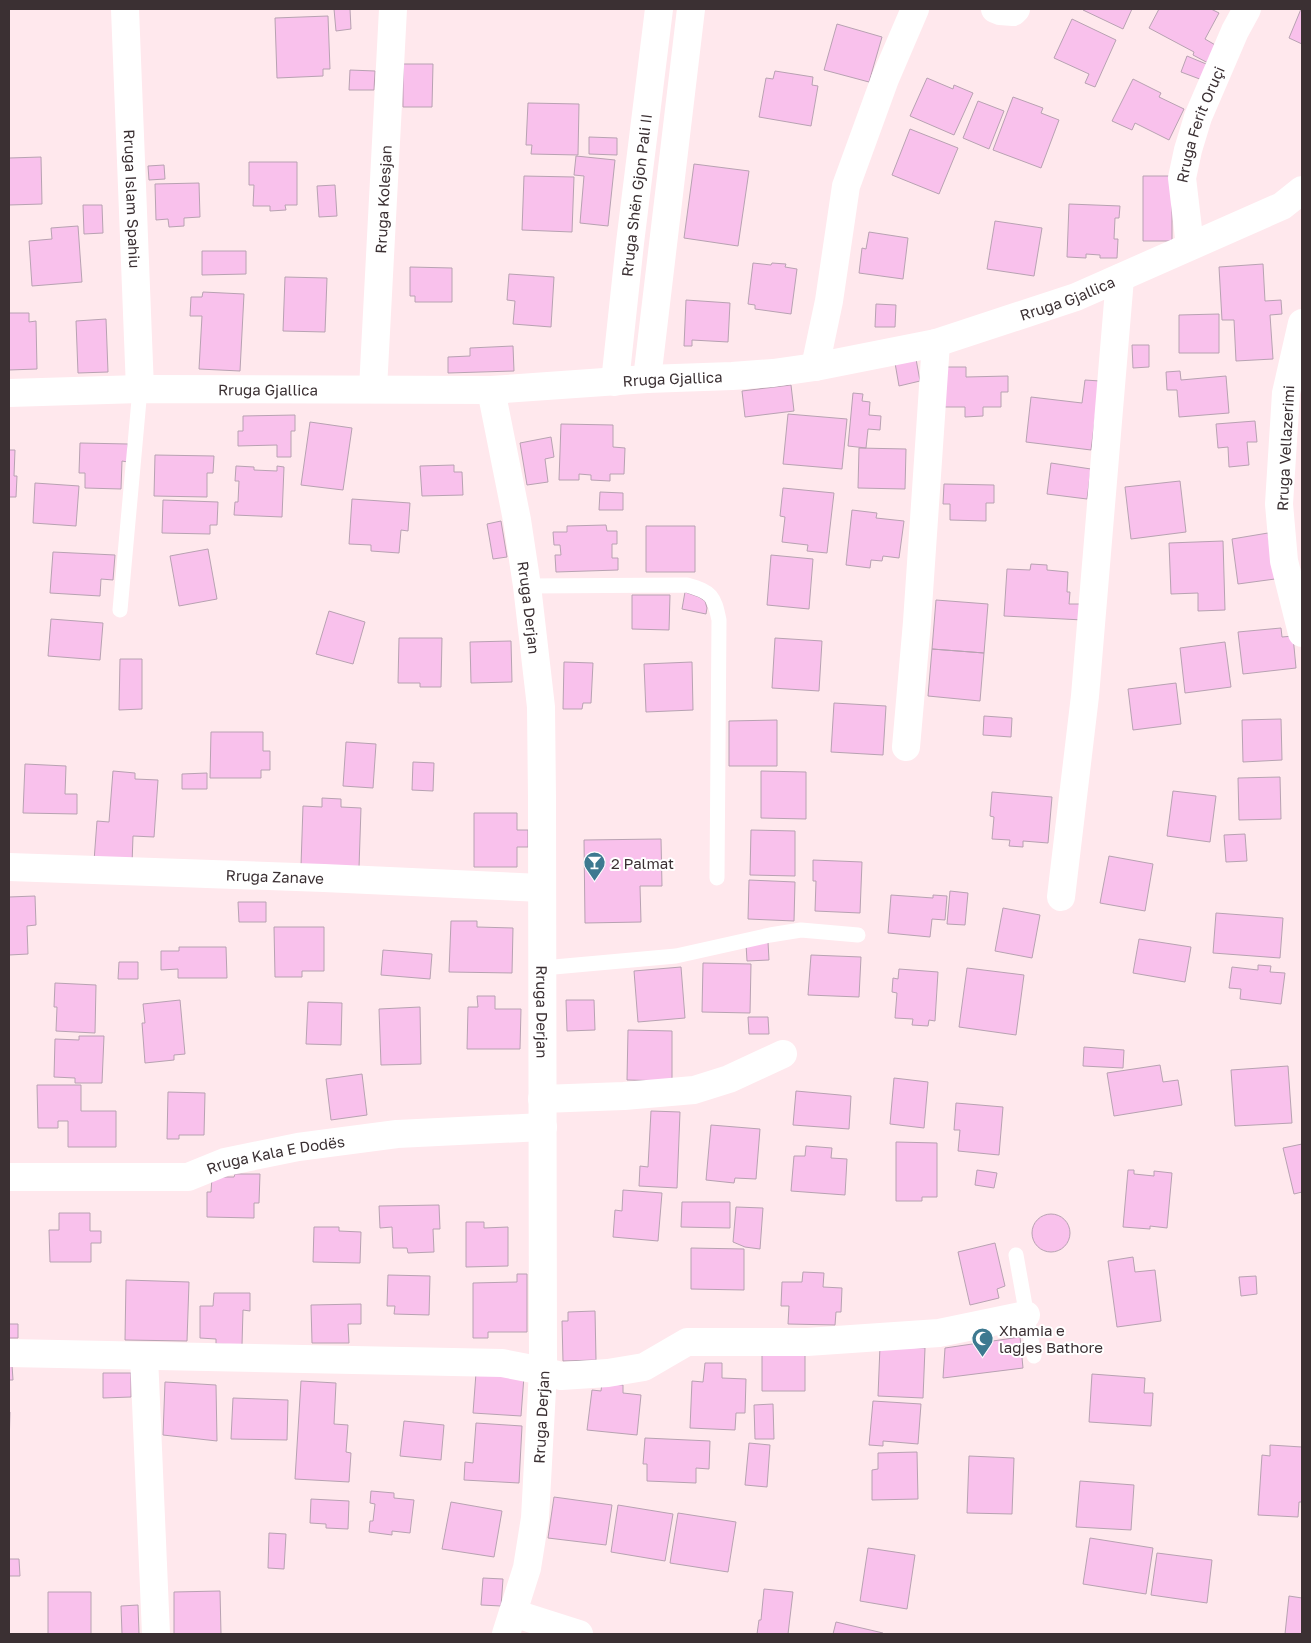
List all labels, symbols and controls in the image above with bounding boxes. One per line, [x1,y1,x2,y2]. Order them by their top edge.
street label: Rruga Ferit Oruçi [1172,63,1228,184]
street label: Rruga Shën Gjon Pali II [617,113,655,278]
street label: Rruga Islam Spahiu [121,129,144,269]
street label: Rruga Kolesjan [371,144,395,254]
street label: Rruga Gjallica [1017,272,1117,324]
street label: Rruga Gjallica [622,367,723,390]
street label: Rruga Gjallica [218,380,318,399]
street label: Rruga Vellazerimi [1273,385,1297,511]
street label: Rruga Derjan [514,560,544,655]
bar icon: 2 Palmat [583,851,607,882]
place label: 2 Palmat [611,854,674,872]
street label: Rruga Zanave [225,866,325,887]
street label: Rruga Derjan [533,965,551,1059]
street label: Rruga Kala E Dodës [204,1132,346,1178]
place label: Xhamia e lagjes Bathore [999,1321,1103,1356]
mosque icon: Xhamia e lagjes Bathore [971,1327,995,1358]
street label: Rruga Derjan [530,1370,552,1464]

